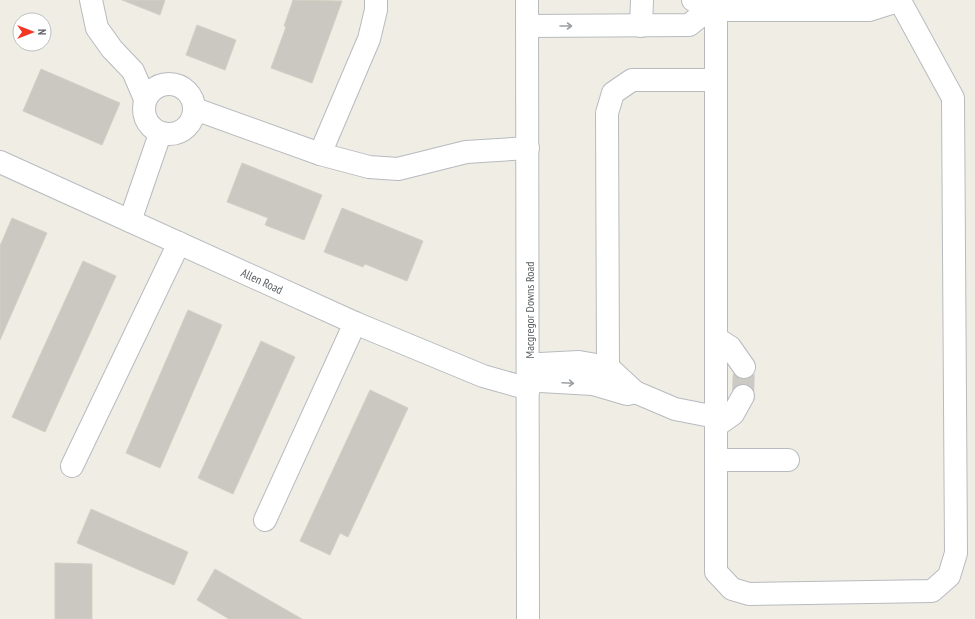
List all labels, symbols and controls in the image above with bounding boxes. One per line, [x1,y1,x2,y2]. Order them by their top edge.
north arrow [12,12,52,52]
one-way arrow [559,22,572,30]
text: N [35,29,49,35]
street label: Macgregor Downs Road [522,262,537,358]
street label: Allen Road [239,265,285,297]
one-way arrow [561,379,574,386]

